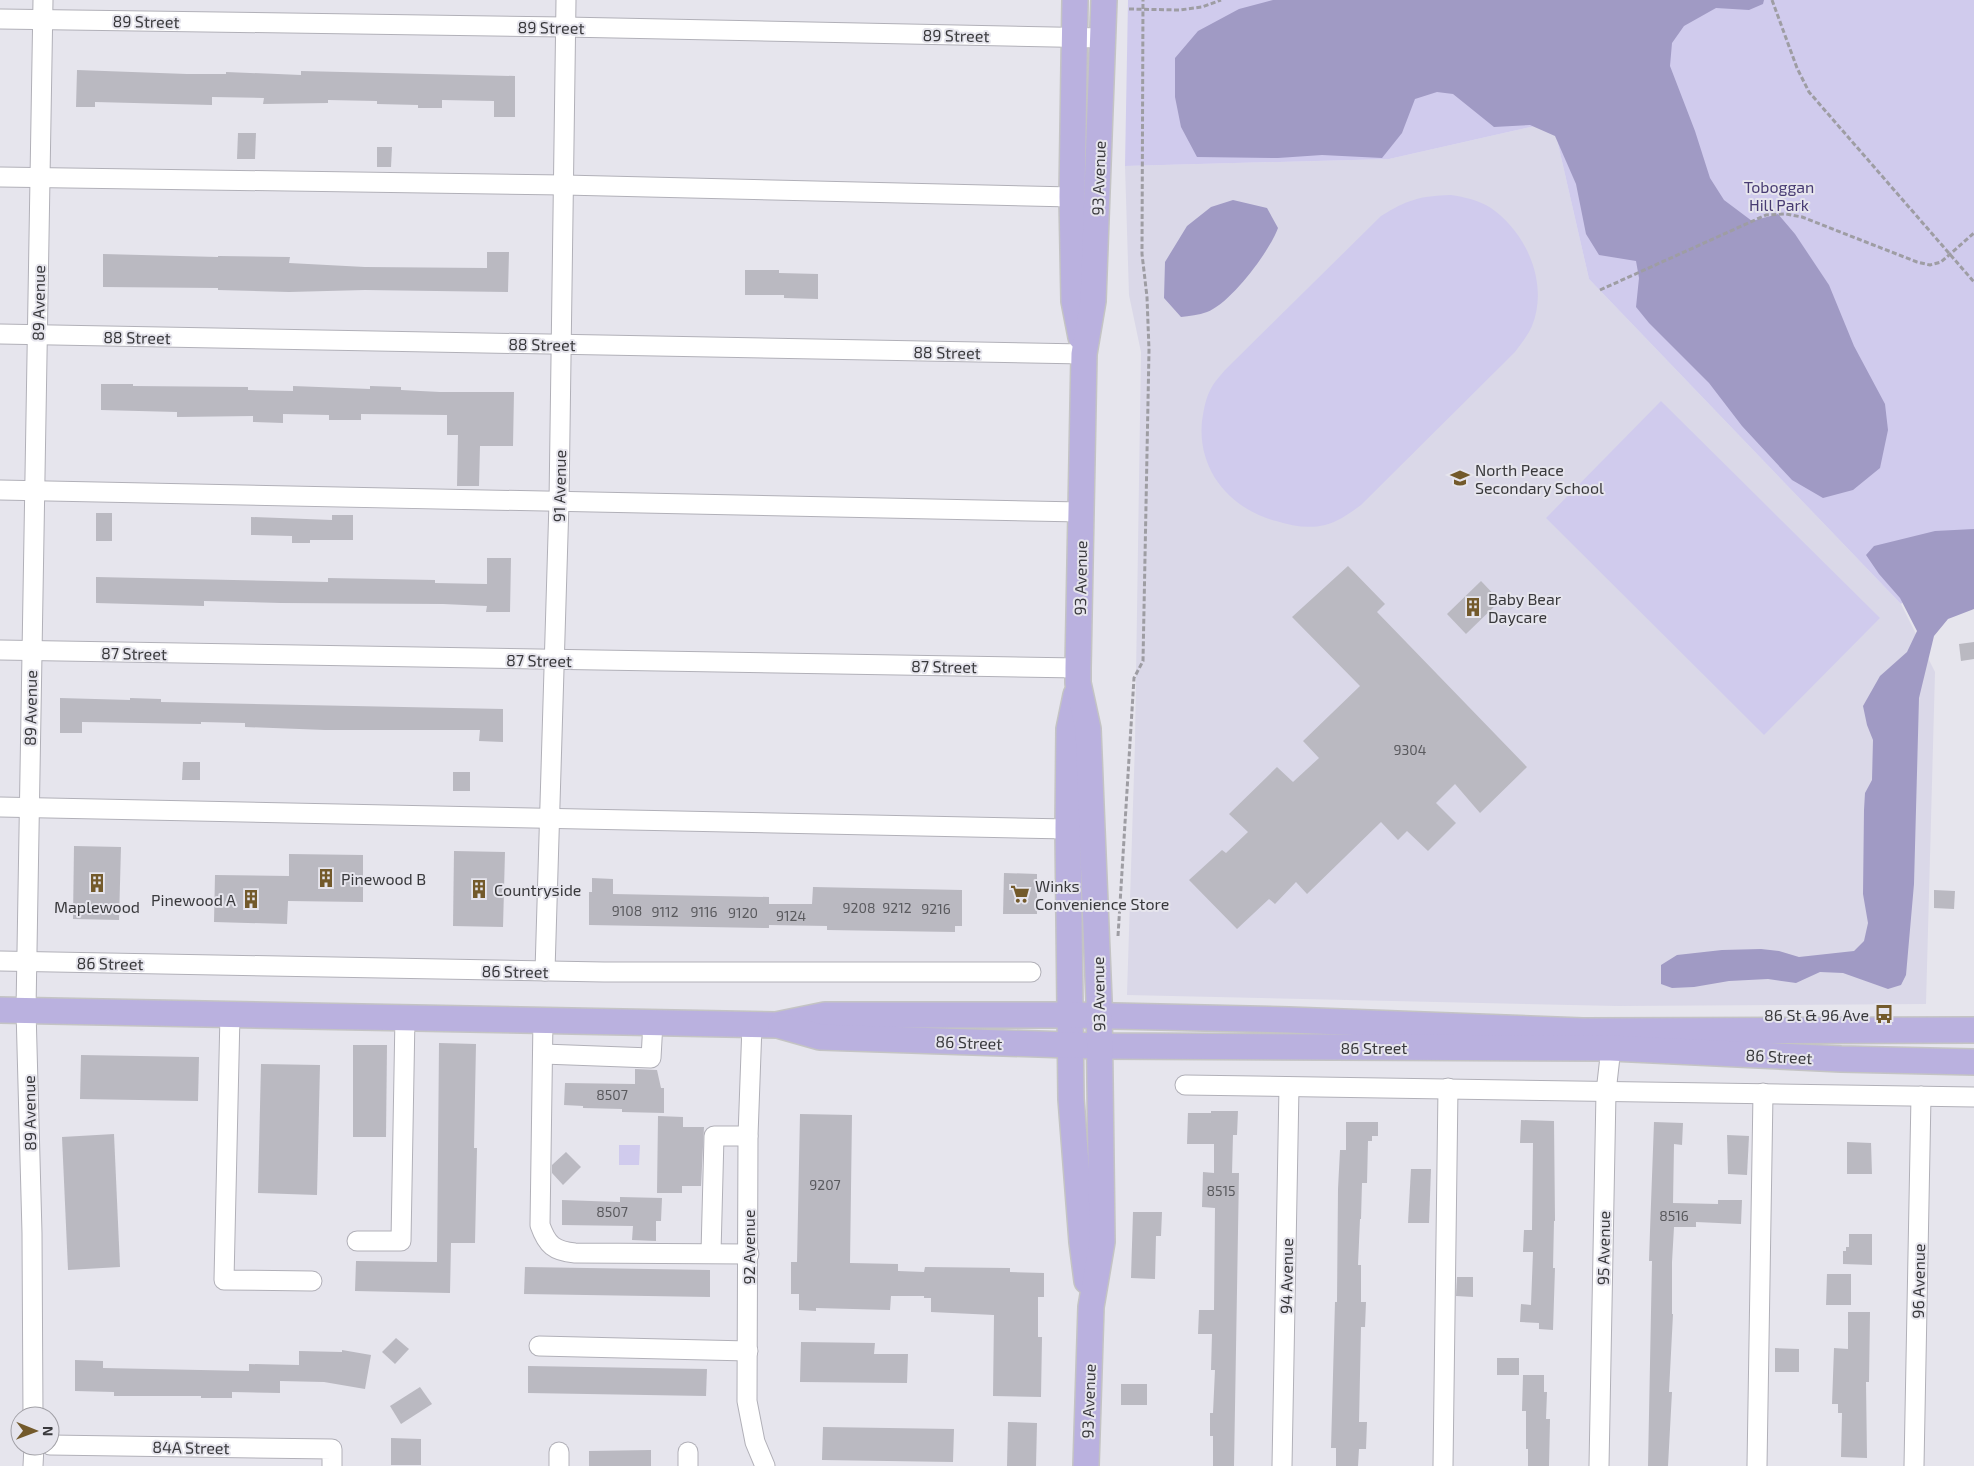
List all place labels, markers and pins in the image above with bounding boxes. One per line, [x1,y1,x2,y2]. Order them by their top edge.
place label: North Peace Secondary School [1475,460,1604,497]
school or university icon: North Peace Secondary School [1449,467,1471,489]
place label: Baby Bear Daycare [1488,589,1562,626]
building icon: Baby Bear Daycare [1462,596,1484,618]
building icon: Pinewood B [315,867,337,889]
place label: Pinewood B [341,869,426,888]
building icon: Maplewood [86,872,108,894]
place label: Winks Convenience Store [1035,876,1169,913]
building icon: Countryside [468,878,490,900]
place label: Countryside [494,880,581,899]
supermarket icon: Winks Convenience Store [1009,883,1031,905]
building icon: Pinewood A [240,888,262,910]
place label: Pinewood A [151,890,236,909]
place label: Maplewood [54,897,140,916]
bus stop icon: 86 St & 96 Ave [1873,1003,1895,1025]
place label: 86 St & 96 Ave [1764,1005,1869,1024]

